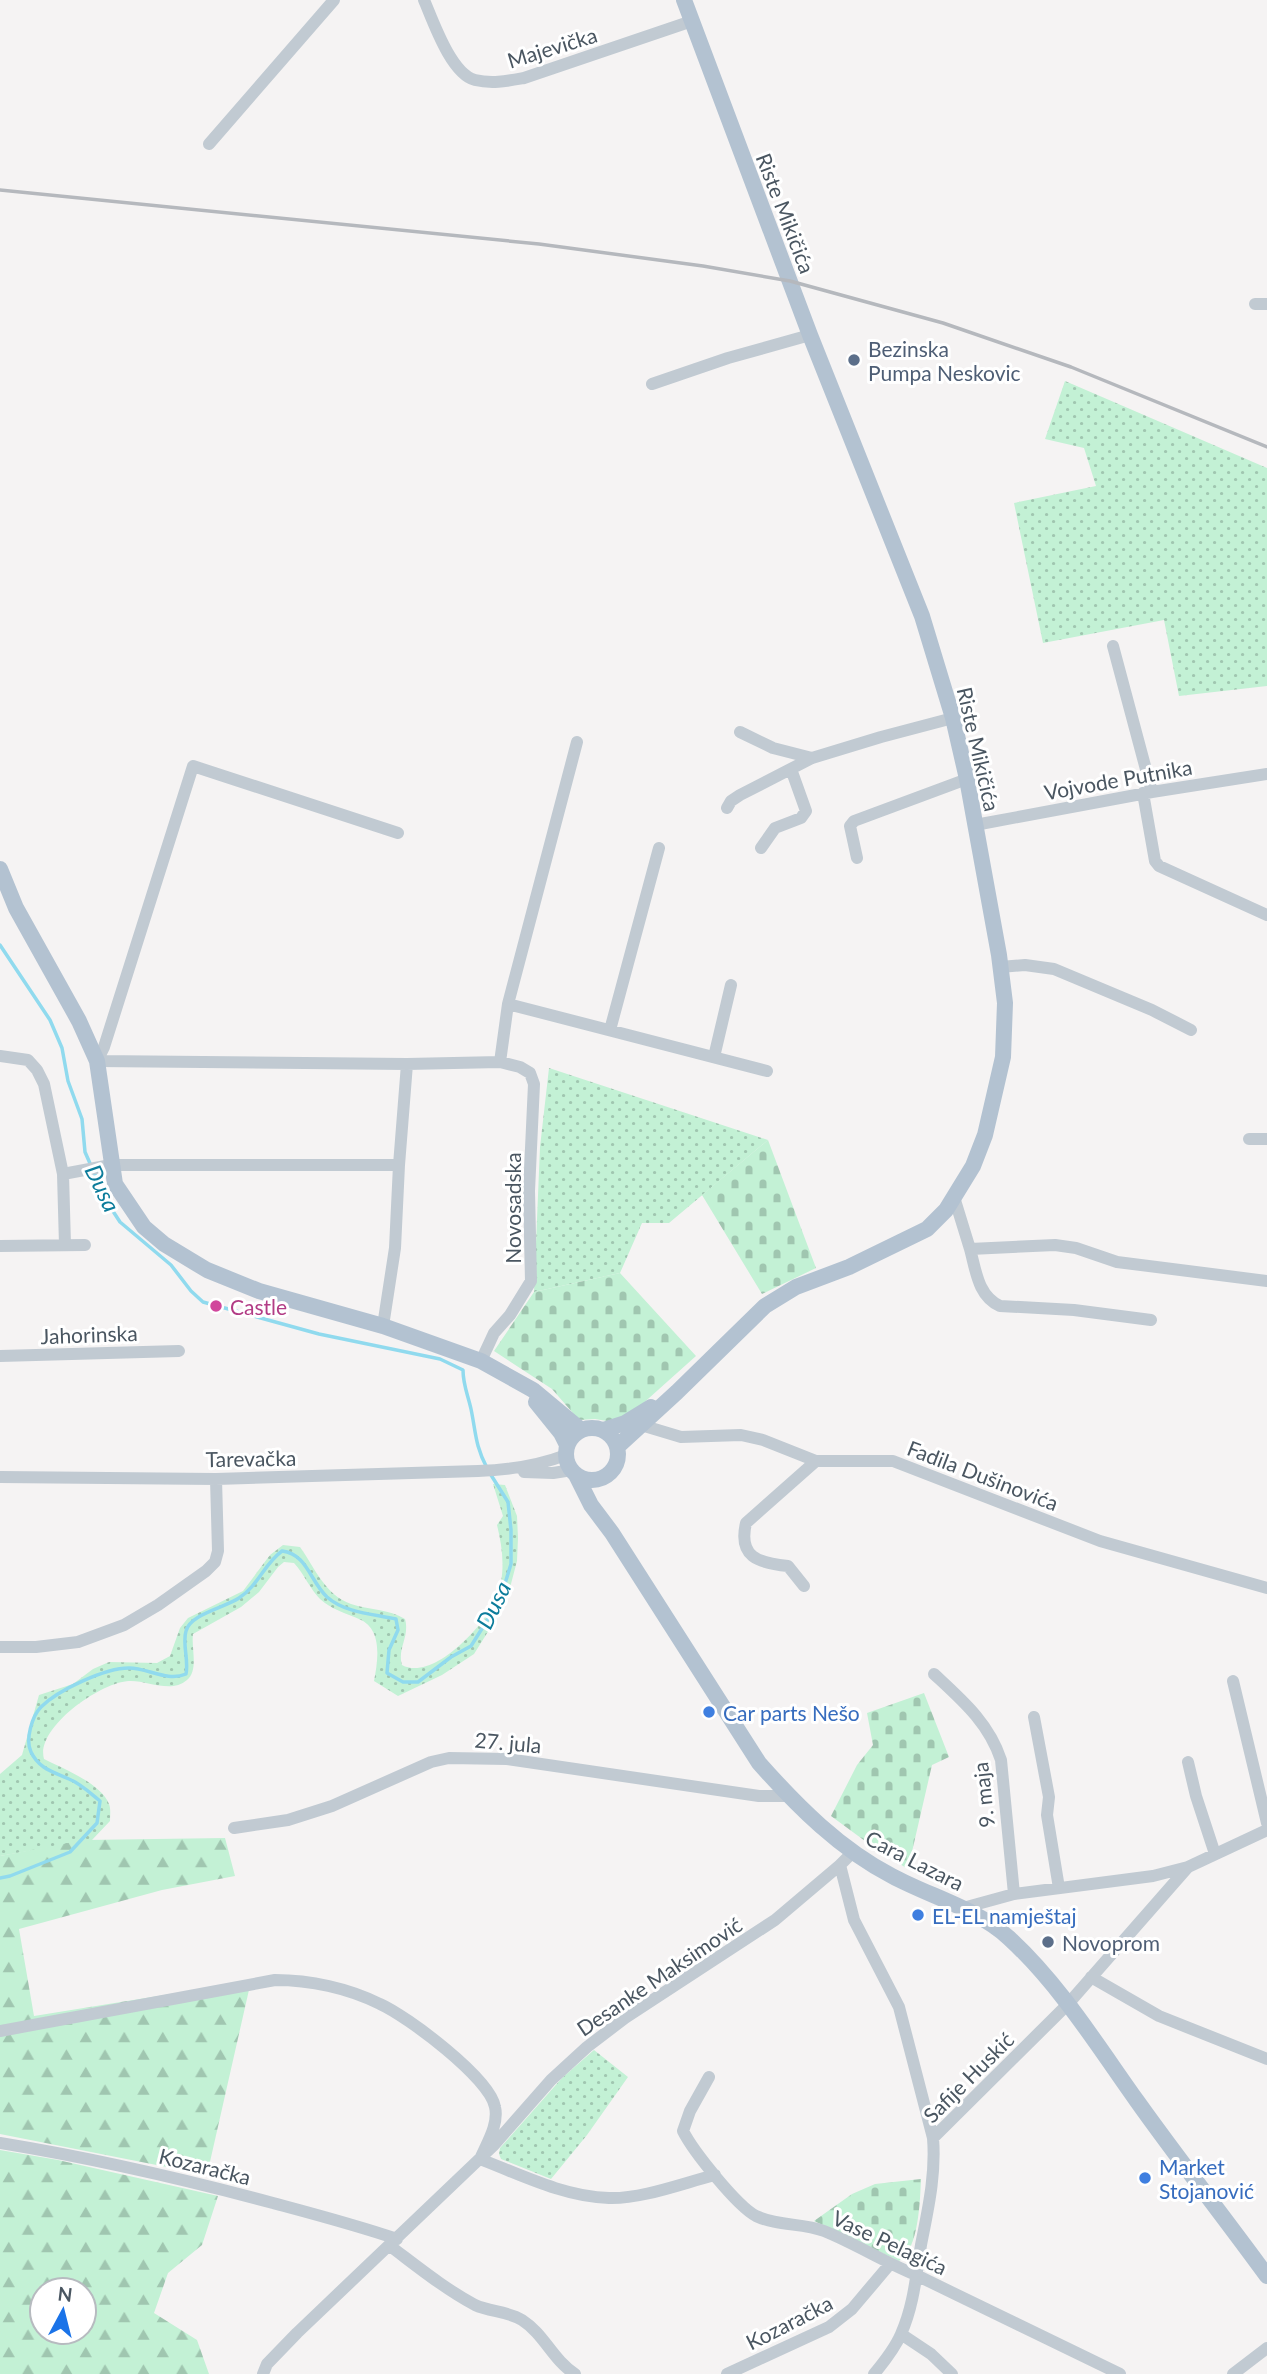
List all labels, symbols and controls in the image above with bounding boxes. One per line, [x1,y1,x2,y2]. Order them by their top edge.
street label: Majevička [504,22,600,72]
street label: Riste Mikičića [752,149,820,277]
place label: Bezinska Pumpa Neskovic [868,336,1021,385]
marker: Bezinska Pumpa Neskovic [846,352,862,368]
street label: Riste Mikičića [953,684,1005,814]
street label: Vojvode Putnika [1042,754,1194,804]
street label: Novosadska [500,1152,525,1264]
water label: Dusa [80,1160,126,1216]
place label: Castle [230,1294,287,1319]
marker: Castle [208,1298,224,1314]
street label: Jahorinska [40,1320,138,1348]
street label: Fadila Dušinovića [904,1435,1062,1515]
street label: Tarevačka [205,1445,297,1471]
water label: Dusa [470,1577,516,1633]
place label: Car parts Nešo [723,1700,860,1725]
marker: Car parts Nešo [701,1704,717,1720]
street label: 27. jula [474,1727,542,1757]
street label: 9. maja [967,1761,999,1829]
street label: Cara Lazara [862,1825,968,1895]
place label: EL-EL namještaj [932,1903,1077,1928]
marker: EL-EL namještaj [910,1907,926,1923]
street label: Desanke Maksimović [572,1911,746,2041]
place label: Novoprom [1062,1930,1160,1955]
marker: Novoprom [1040,1934,1056,1950]
street label: Safije Huskić [918,2027,1018,2127]
street label: Kozaračka [156,2143,254,2189]
place label: Market Stojanović [1159,2154,1254,2203]
marker: Market Stojanović [1137,2170,1153,2186]
street label: Vase Pelagića [829,2205,951,2279]
north arrow [28,2276,98,2346]
text: N [56,2281,74,2306]
street label: Kozaračka [742,2290,836,2354]

